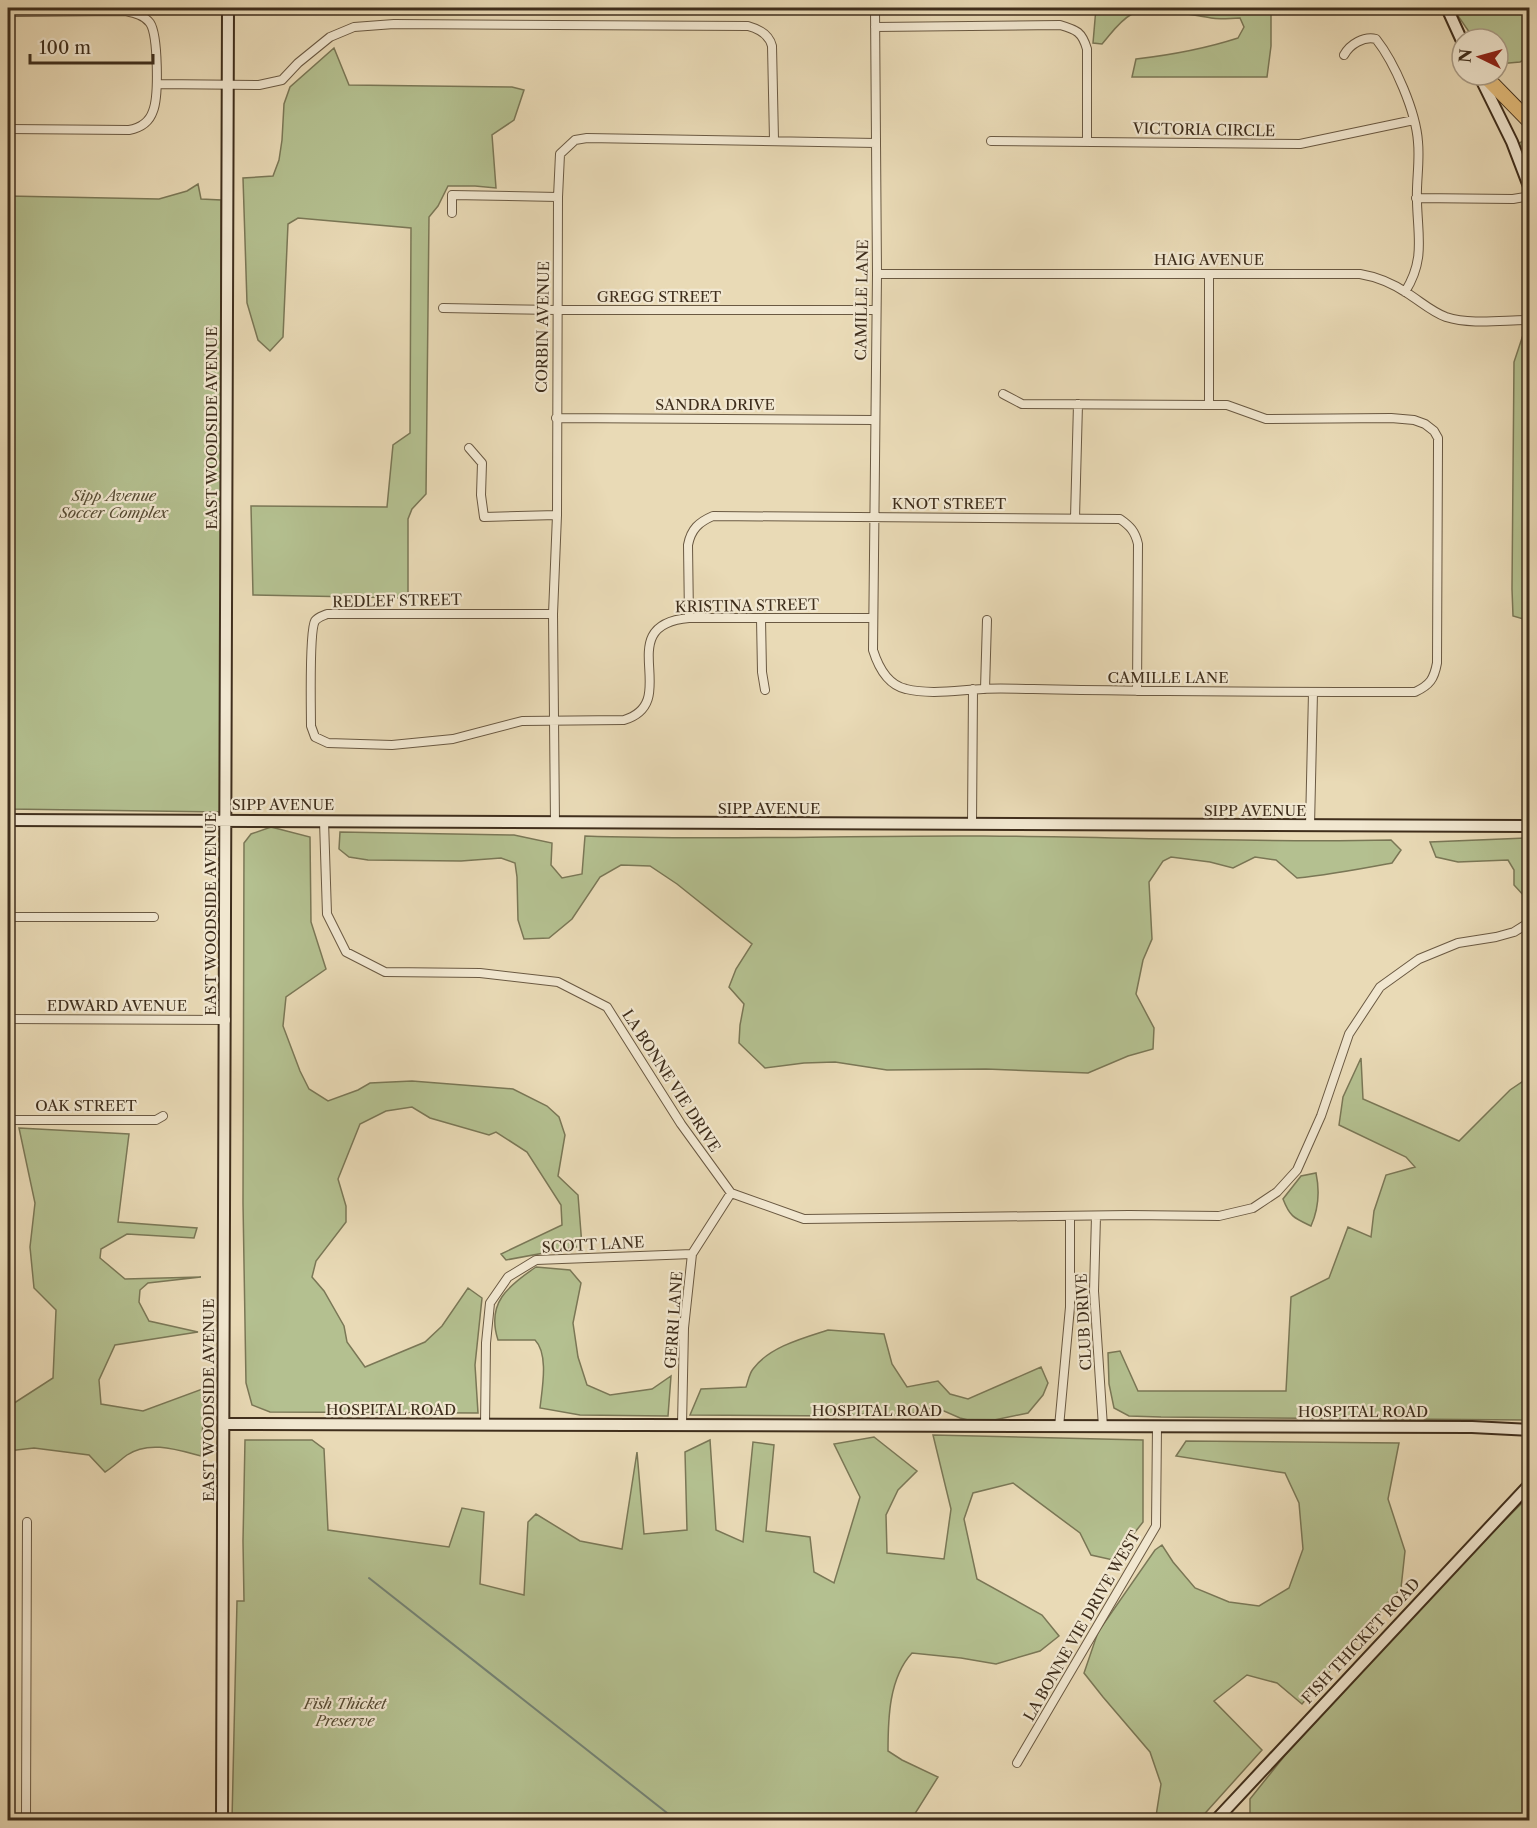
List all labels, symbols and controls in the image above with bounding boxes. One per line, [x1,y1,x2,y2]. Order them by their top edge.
scale bar [30,27,153,65]
north arrow [1450,27,1510,87]
text: 100 m [39,37,91,59]
text: N [1454,48,1476,63]
street label: VICTORIA CIRCLE [1132,119,1275,140]
street label: CAMILLE LANE [851,239,872,361]
street label: HAIG AVENUE [1154,250,1264,269]
street label: CORBIN AVENUE [532,261,553,393]
street label: GREGG STREET [597,287,722,306]
street label: EAST WOODSIDE AVENUE [202,326,221,530]
street label: SANDRA DRIVE [655,395,775,414]
park label: Sipp Avenue Soccer Complex [59,486,169,522]
street label: KNOT STREET [892,494,1007,513]
street label: REDLEF STREET [332,590,463,611]
street label: KRISTINA STREET [675,595,820,616]
street label: CAMILLE LANE [1107,668,1229,687]
street label: SIPP AVENUE [232,795,334,814]
street label: SIPP AVENUE [718,799,820,818]
street label: SIPP AVENUE [1204,801,1306,820]
street label: EAST WOODSIDE AVENUE [201,812,220,1016]
street label: EDWARD AVENUE [47,996,187,1015]
street label: LA BONNE VIE DRIVE [618,1006,725,1156]
street label: OAK STREET [35,1096,138,1115]
street label: SCOTT LANE [541,1232,645,1257]
street label: GERRI LANE [661,1271,686,1369]
street label: CLUB DRIVE [1071,1273,1096,1371]
street label: EAST WOODSIDE AVENUE [199,1298,218,1502]
street label: HOSPITAL ROAD [326,1400,456,1419]
street label: HOSPITAL ROAD [812,1401,942,1420]
street label: HOSPITAL ROAD [1298,1402,1428,1421]
street label: LA BONNE VIE DRIVE WEST [1019,1527,1144,1724]
street label: FISH THICKET ROAD [1297,1574,1424,1707]
park label: Fish Thicket Preserve [303,1694,387,1730]

